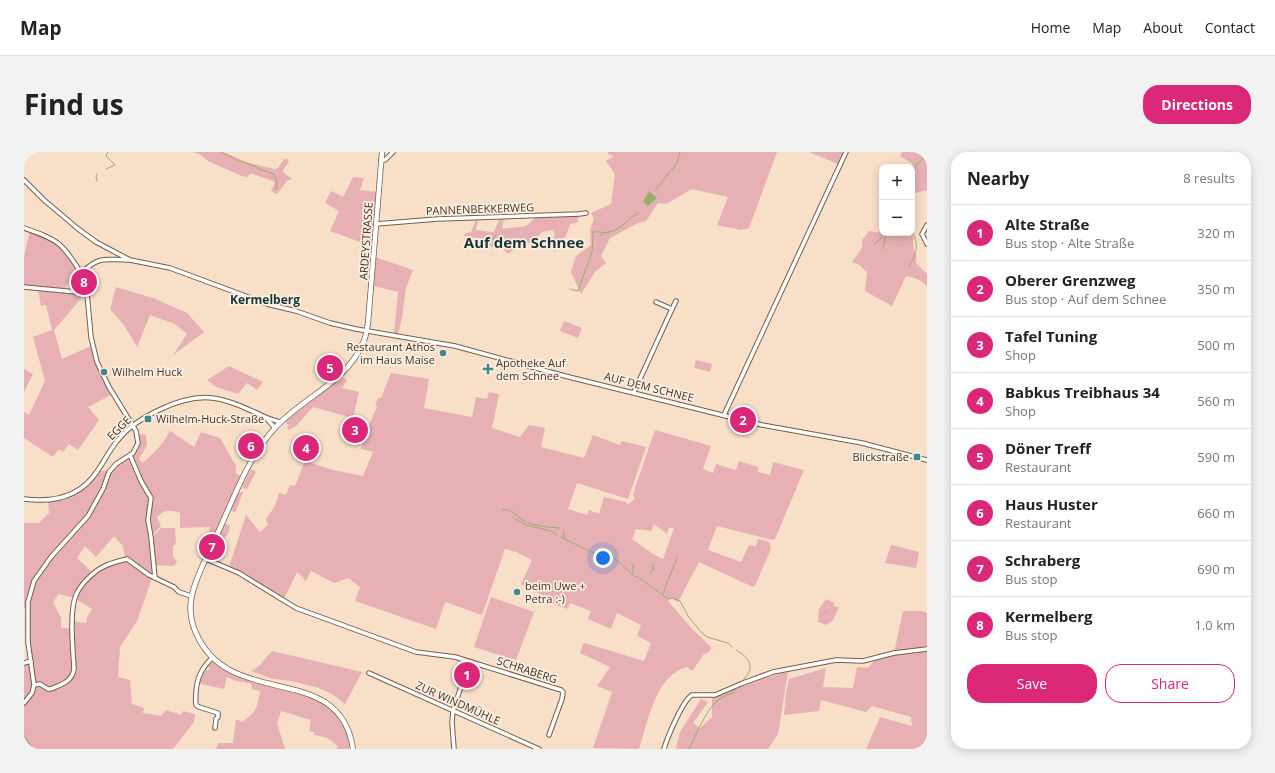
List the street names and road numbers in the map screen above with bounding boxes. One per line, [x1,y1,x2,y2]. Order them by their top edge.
street label: PANNENBEKKERWEG [426,199,534,218]
street label: ARDEYSTRASSE [355,202,376,280]
street label: AUF DEM SCHNEE [603,368,696,405]
street label: EGGE [103,412,134,443]
street label: SCHRABERG [495,653,559,686]
street label: ZUR WINDMÜHLE [413,677,503,728]

